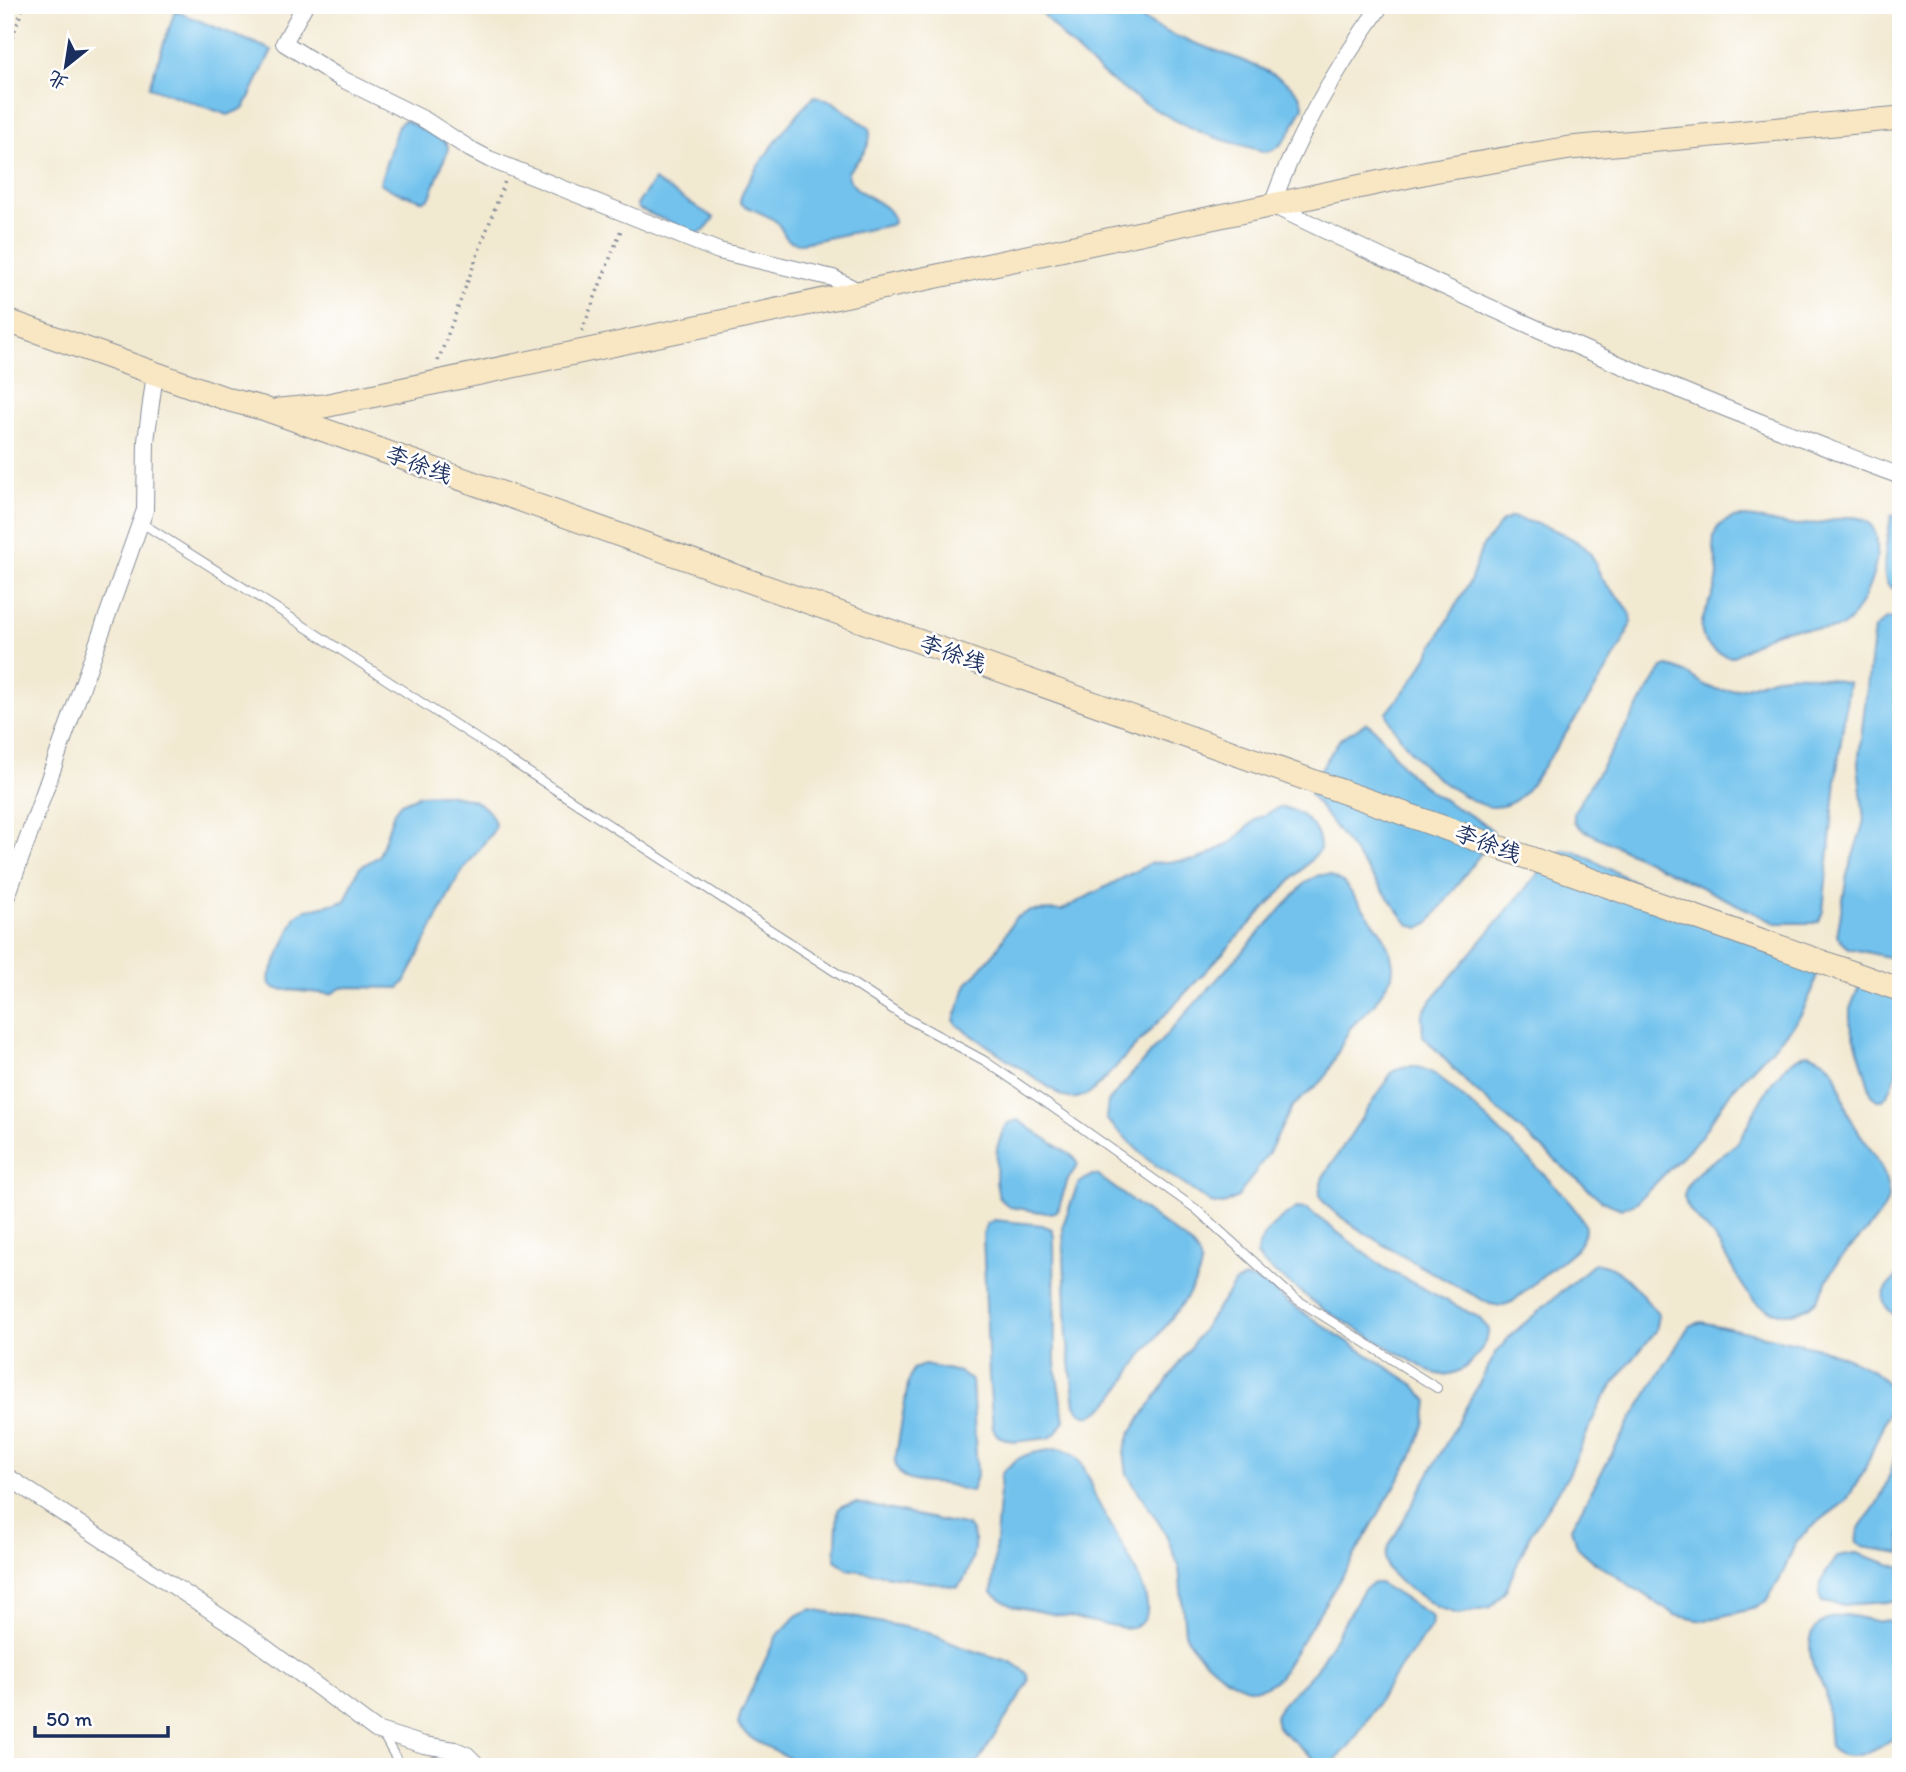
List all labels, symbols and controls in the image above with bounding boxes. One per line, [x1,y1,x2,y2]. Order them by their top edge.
north arrow [32,32,102,102]
text: 北 [44,66,72,95]
street label: 李徐线 [382,439,456,489]
street label: 李徐线 [916,628,990,678]
street label: 李徐线 [1451,818,1525,868]
scale bar [35,1695,168,1739]
text: 50 m [46,1706,93,1731]

